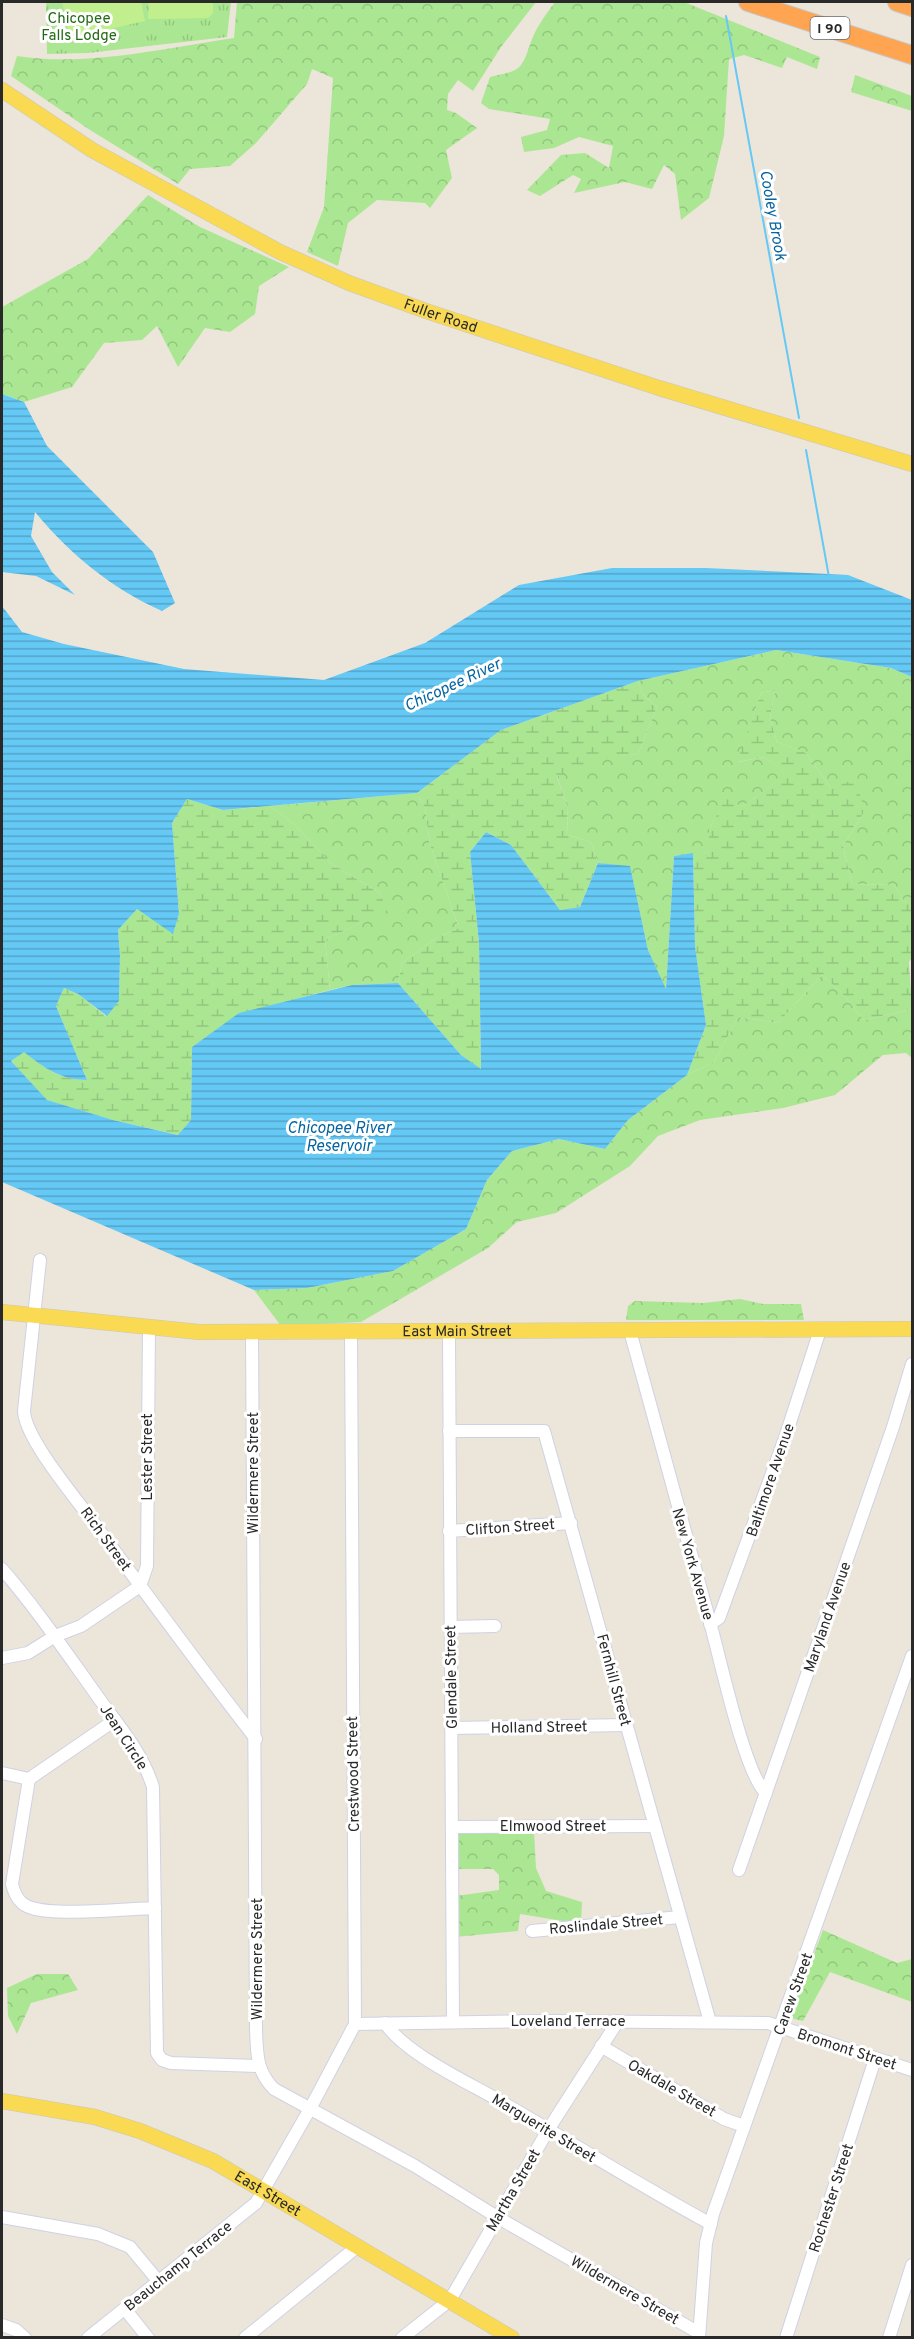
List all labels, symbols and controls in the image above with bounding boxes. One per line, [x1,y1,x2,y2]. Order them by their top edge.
park label: Chicopee Falls Lodge [41,10,117,46]
road number: I 90 [810,17,850,39]
water label: Cooley Brook [754,169,790,263]
street label: Fuller Road [401,296,479,338]
water label: Chicopee River [401,654,506,717]
water label: Chicopee River Reservoir [287,1119,393,1157]
street label: East Main Street [402,1323,512,1342]
street label: Wildermere Street [245,1412,264,1534]
street label: Lester Street [139,1413,158,1501]
street label: Baltimore Avenue [743,1421,800,1540]
street label: Rich Street [75,1504,134,1576]
street label: New York Avenue [667,1506,717,1623]
street label: Clifton Street [465,1516,555,1541]
street label: Maryland Avenue [801,1560,856,1675]
street label: Glendale Street [442,1625,463,1729]
street label: Fernhill Street [591,1632,634,1729]
street label: Jean Circle [94,1701,151,1774]
street label: Crestwood Street [344,1716,365,1832]
street label: Holland Street [490,1718,588,1739]
street label: Elmwood Street [500,1818,606,1837]
street label: Wildermere Street [249,1898,268,2020]
street label: Roslindale Street [548,1911,664,1940]
street label: Carew Street [771,1951,818,2039]
street label: Loveland Terrace [510,2013,626,2032]
street label: Bromont Street [794,2025,899,2075]
street label: Oakdale Street [624,2056,719,2122]
street label: Marguerite Street [488,2091,599,2168]
street label: Rochester Street [806,2142,859,2255]
street label: Martha Street [483,2146,546,2235]
street label: East Street [230,2168,304,2222]
street label: Beauchamp Terrace [121,2218,237,2317]
street label: Wildermere Street [567,2253,682,2330]

